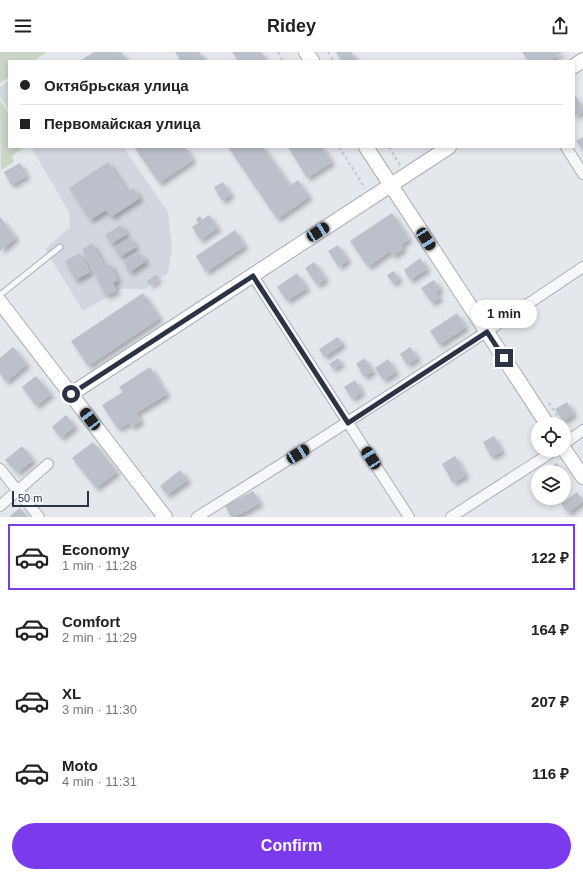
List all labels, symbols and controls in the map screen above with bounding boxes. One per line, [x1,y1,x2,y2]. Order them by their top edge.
icon: menu [12,15,34,37]
icon: share [549,15,571,37]
text: Ridey [267,16,316,36]
text: Октябрьская улица [44,77,189,94]
text: Первомайская улица [44,115,201,132]
car [305,220,331,244]
car [414,226,438,252]
callout: 1 min [471,300,537,328]
text: 1 min [487,306,521,321]
route end [495,349,513,367]
route start [62,385,80,403]
car [78,406,102,432]
map controls [531,417,571,505]
button: locate [531,417,571,457]
car [285,443,311,465]
car [359,445,383,471]
button: layers [531,465,571,505]
scale bar [12,489,89,508]
text: 50 m [18,492,42,504]
icon: car [14,539,50,575]
text: Economy [62,541,130,558]
text: 122 ₽ [531,549,569,566]
text: 1 min · 11:28 [62,558,137,573]
icon: car [14,611,50,647]
text: Comfort [62,613,120,630]
text: 164 ₽ [531,621,569,638]
text: 2 min · 11:29 [62,630,137,645]
icon: car [14,683,50,719]
text: XL [62,685,81,702]
text: 207 ₽ [531,693,569,710]
text: 3 min · 11:30 [62,702,137,717]
icon: car [14,755,50,791]
text: Moto [62,757,98,774]
text: 116 ₽ [532,765,569,782]
text: 4 min · 11:31 [62,774,137,789]
button: Confirm [12,823,571,869]

